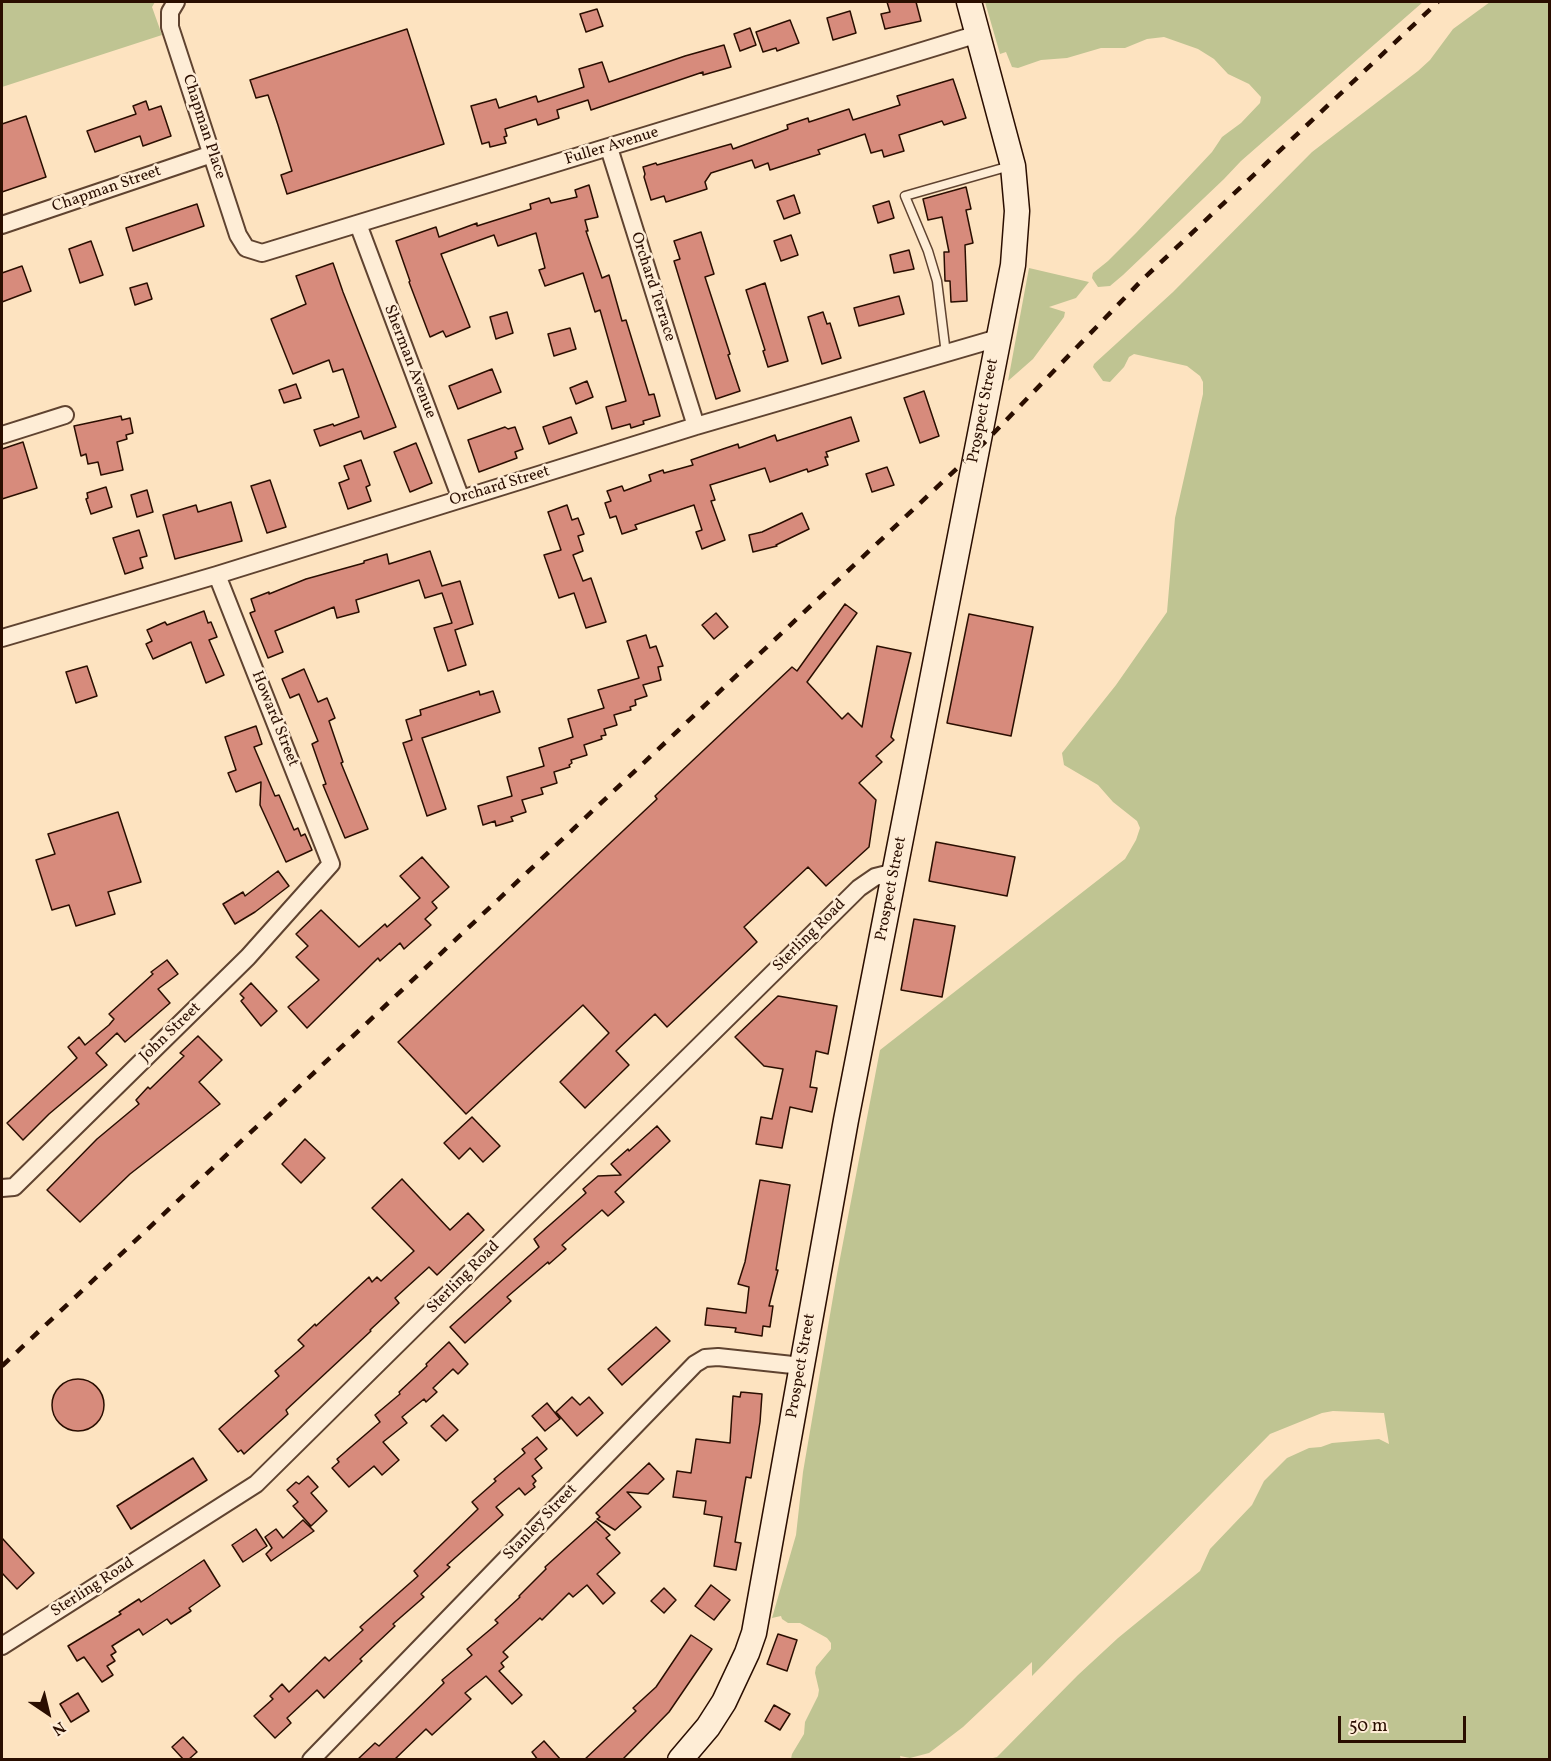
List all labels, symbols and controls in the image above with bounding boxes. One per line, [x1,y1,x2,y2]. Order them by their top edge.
street label: Chapman Place [177,72,229,182]
street label: Fuller Avenue [563,124,661,170]
street label: Chapman Street [50,162,164,218]
street label: Orchard Terrace [625,230,679,344]
street label: Sherman Avenue [379,303,439,421]
street label: Prospect Street [964,357,1004,465]
street label: Orchard Street [448,463,552,511]
street label: Howard Street [246,668,302,770]
street label: Prospect Street [872,835,912,943]
street label: Sterling Road [770,896,850,976]
street label: John Street [136,999,206,1067]
street label: Sterling Road [424,1238,504,1318]
street label: Prospect Street [783,1312,821,1420]
street label: Stanley Street [500,1481,582,1565]
street label: Sterling Road [48,1554,138,1622]
north arrow [18,1683,78,1743]
scale bar [1341,1704,1468,1742]
text: 50 m [1349,1714,1388,1739]
text: N [47,1715,69,1740]

